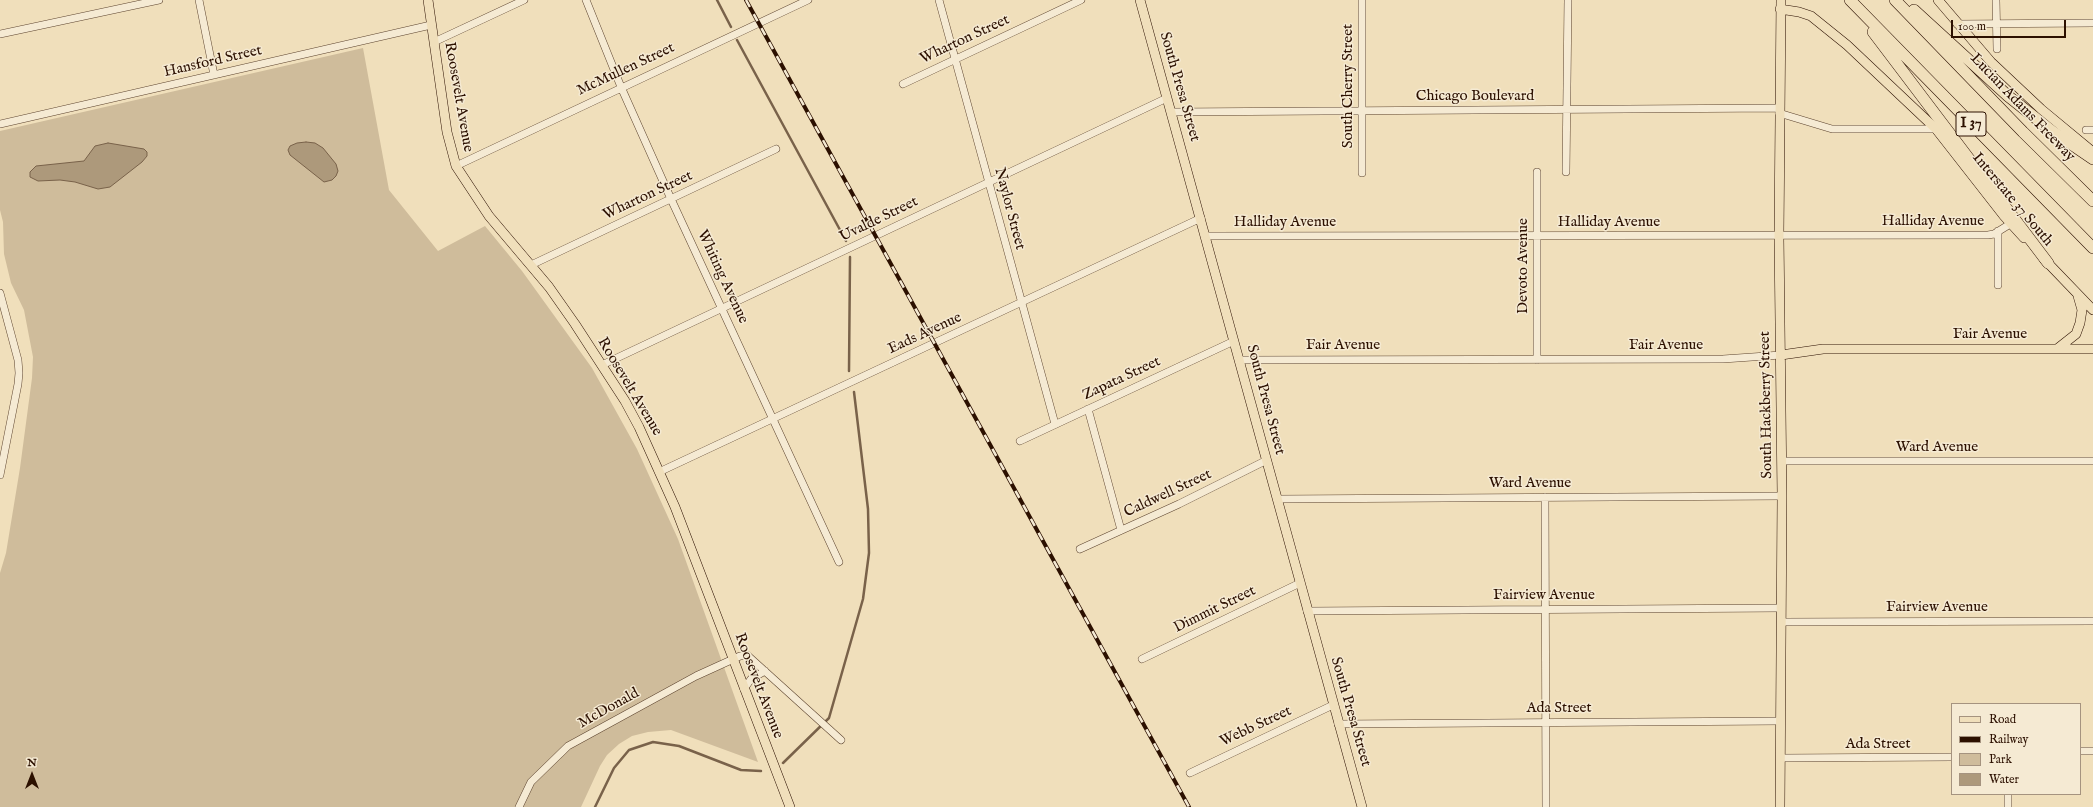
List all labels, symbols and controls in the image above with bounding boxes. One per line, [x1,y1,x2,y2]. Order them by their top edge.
street label: Wharton Street [917,11,1013,69]
scale bar [1953,12,2068,38]
text: 100 m [1958,19,1986,34]
street label: South Cherry Street [1340,24,1358,148]
street label: South Presa Street [1155,30,1203,144]
street label: McMullen Street [574,40,678,100]
street label: Roosevelt Avenue [439,41,477,153]
street label: Hansford Street [162,42,264,82]
street label: Lucian Adams Freeway [1966,50,2078,166]
street label: Chicago Boulevard [1416,88,1534,106]
road number: I 37 [1956,112,1986,136]
street label: Interstate 37 South [1968,150,2056,250]
street label: Naylor Street [989,166,1029,252]
street label: Wharton Street [600,167,696,225]
street label: Uvalde Street [837,193,921,247]
street label: Halliday Avenue [1882,213,1984,231]
street label: Halliday Avenue [1234,214,1336,232]
street label: Halliday Avenue [1558,214,1660,232]
street label: Devoto Avenue [1515,218,1533,314]
street label: Whiting Avenue [692,227,752,327]
street label: Eads Avenue [885,309,965,359]
street label: Fair Avenue [1953,326,2027,344]
street label: South Hackberry Street [1757,331,1777,479]
street label: Roosevelt Avenue [593,335,665,439]
street label: Fair Avenue [1306,337,1380,355]
street label: Fair Avenue [1629,337,1703,355]
street label: South Presa Street [1242,343,1288,457]
street label: Zapata Street [1080,353,1164,405]
street label: Ward Avenue [1896,439,1978,457]
street label: Caldwell Street [1121,466,1215,522]
street label: Ward Avenue [1489,475,1571,493]
street label: Dimmit Street [1171,582,1259,638]
street label: Fairview Avenue [1493,587,1595,605]
street label: Fairview Avenue [1886,599,1988,617]
street label: Roosevelt Avenue [730,631,786,741]
street label: South Presa Street [1326,655,1374,769]
street label: McDonald [575,685,643,733]
street label: Ada Street [1526,700,1592,718]
street label: Webb Street [1217,703,1295,751]
legend [1951,703,2081,795]
text: Road [1989,712,2016,727]
text: Railway [1989,732,2028,747]
street label: Ada Street [1845,736,1911,754]
text: Park [1989,752,2012,767]
north arrow [12,755,52,795]
text: N [27,756,37,770]
text: Water [1989,772,2019,787]

